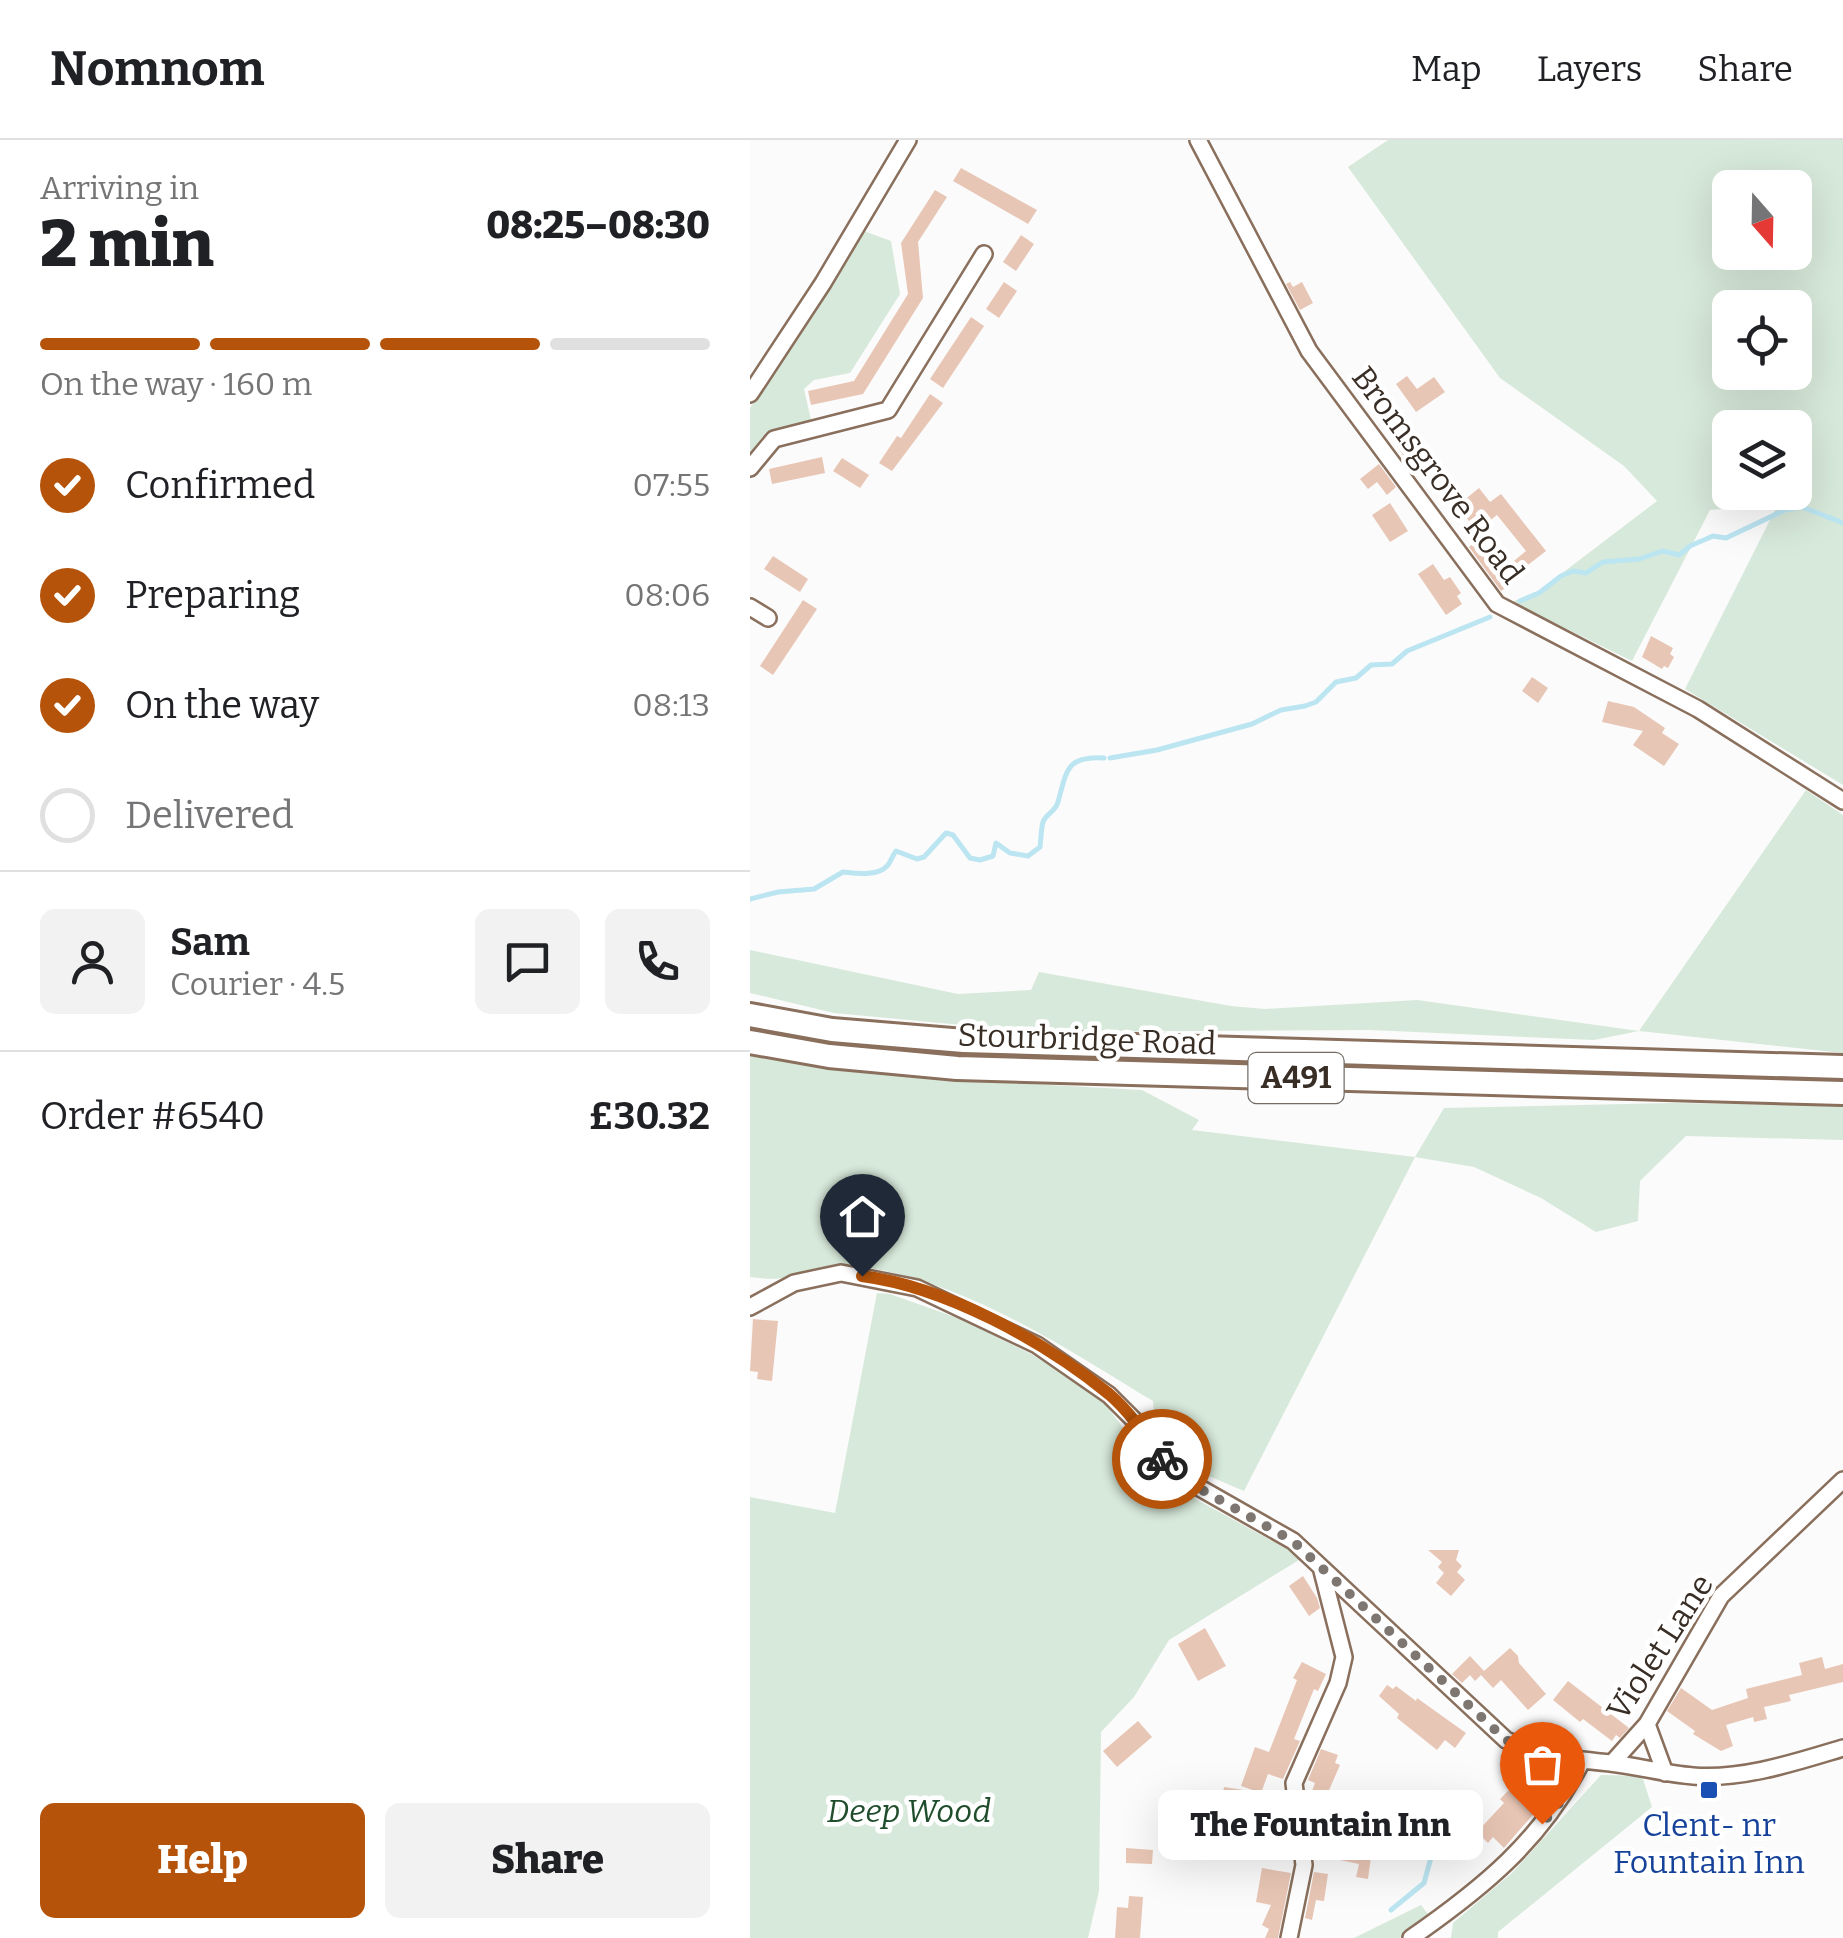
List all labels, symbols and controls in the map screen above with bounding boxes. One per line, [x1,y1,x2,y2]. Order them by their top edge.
text: Nomnom [50,40,265,98]
text: Map [1411,48,1482,90]
text: Layers [1537,48,1642,90]
text: Share [1697,48,1793,90]
text: Arriving in [40,169,199,207]
north arrow [1712,170,1812,270]
map controls [1712,170,1812,510]
text: 08:25–08:30 [486,202,710,248]
text: 2 min [40,205,214,283]
button: locate [1712,290,1812,390]
street label: Bromsgrove Road [1344,359,1532,591]
text: On the way · 160 m [40,365,312,403]
button: layers [1712,410,1812,510]
icon: check [40,458,95,513]
text: Confirmed [125,462,315,508]
text: 07:55 [632,466,710,504]
icon: check [40,568,95,623]
text: Preparing [125,572,300,618]
text: 08:06 [624,576,710,614]
icon: check [40,678,95,733]
text: On the way [125,682,319,728]
text: 08:13 [632,686,710,724]
text: Delivered [125,792,294,838]
button: person [40,909,145,1014]
button: chat [475,909,580,1014]
button: phone [605,909,710,1014]
text: Sam [170,919,250,965]
text: Courier · 4.5 [170,965,345,1003]
street label: Stourbridge Road [957,1015,1217,1063]
road number: A491 [1248,1053,1344,1103]
text: Order #6540 [40,1093,265,1139]
text: £30.32 [589,1093,710,1139]
pin [820,1174,905,1277]
icon: home [835,1189,890,1244]
courier [1112,1409,1212,1509]
icon: bike [1135,1432,1190,1487]
street label: Violet Lane [1599,1567,1721,1727]
pin [1500,1722,1585,1825]
icon: bag [1515,1737,1570,1792]
marker: Clent- nr Fountain Inn [1698,1779,1720,1801]
callout: The Fountain Inn [1157,1789,1482,1859]
park label: Deep Wood [827,1792,991,1830]
button: Help [40,1803,365,1918]
button: Share [385,1803,710,1918]
text: The Fountain Inn [1190,1806,1451,1844]
place label: Clent- nr Fountain Inn [1613,1806,1805,1881]

